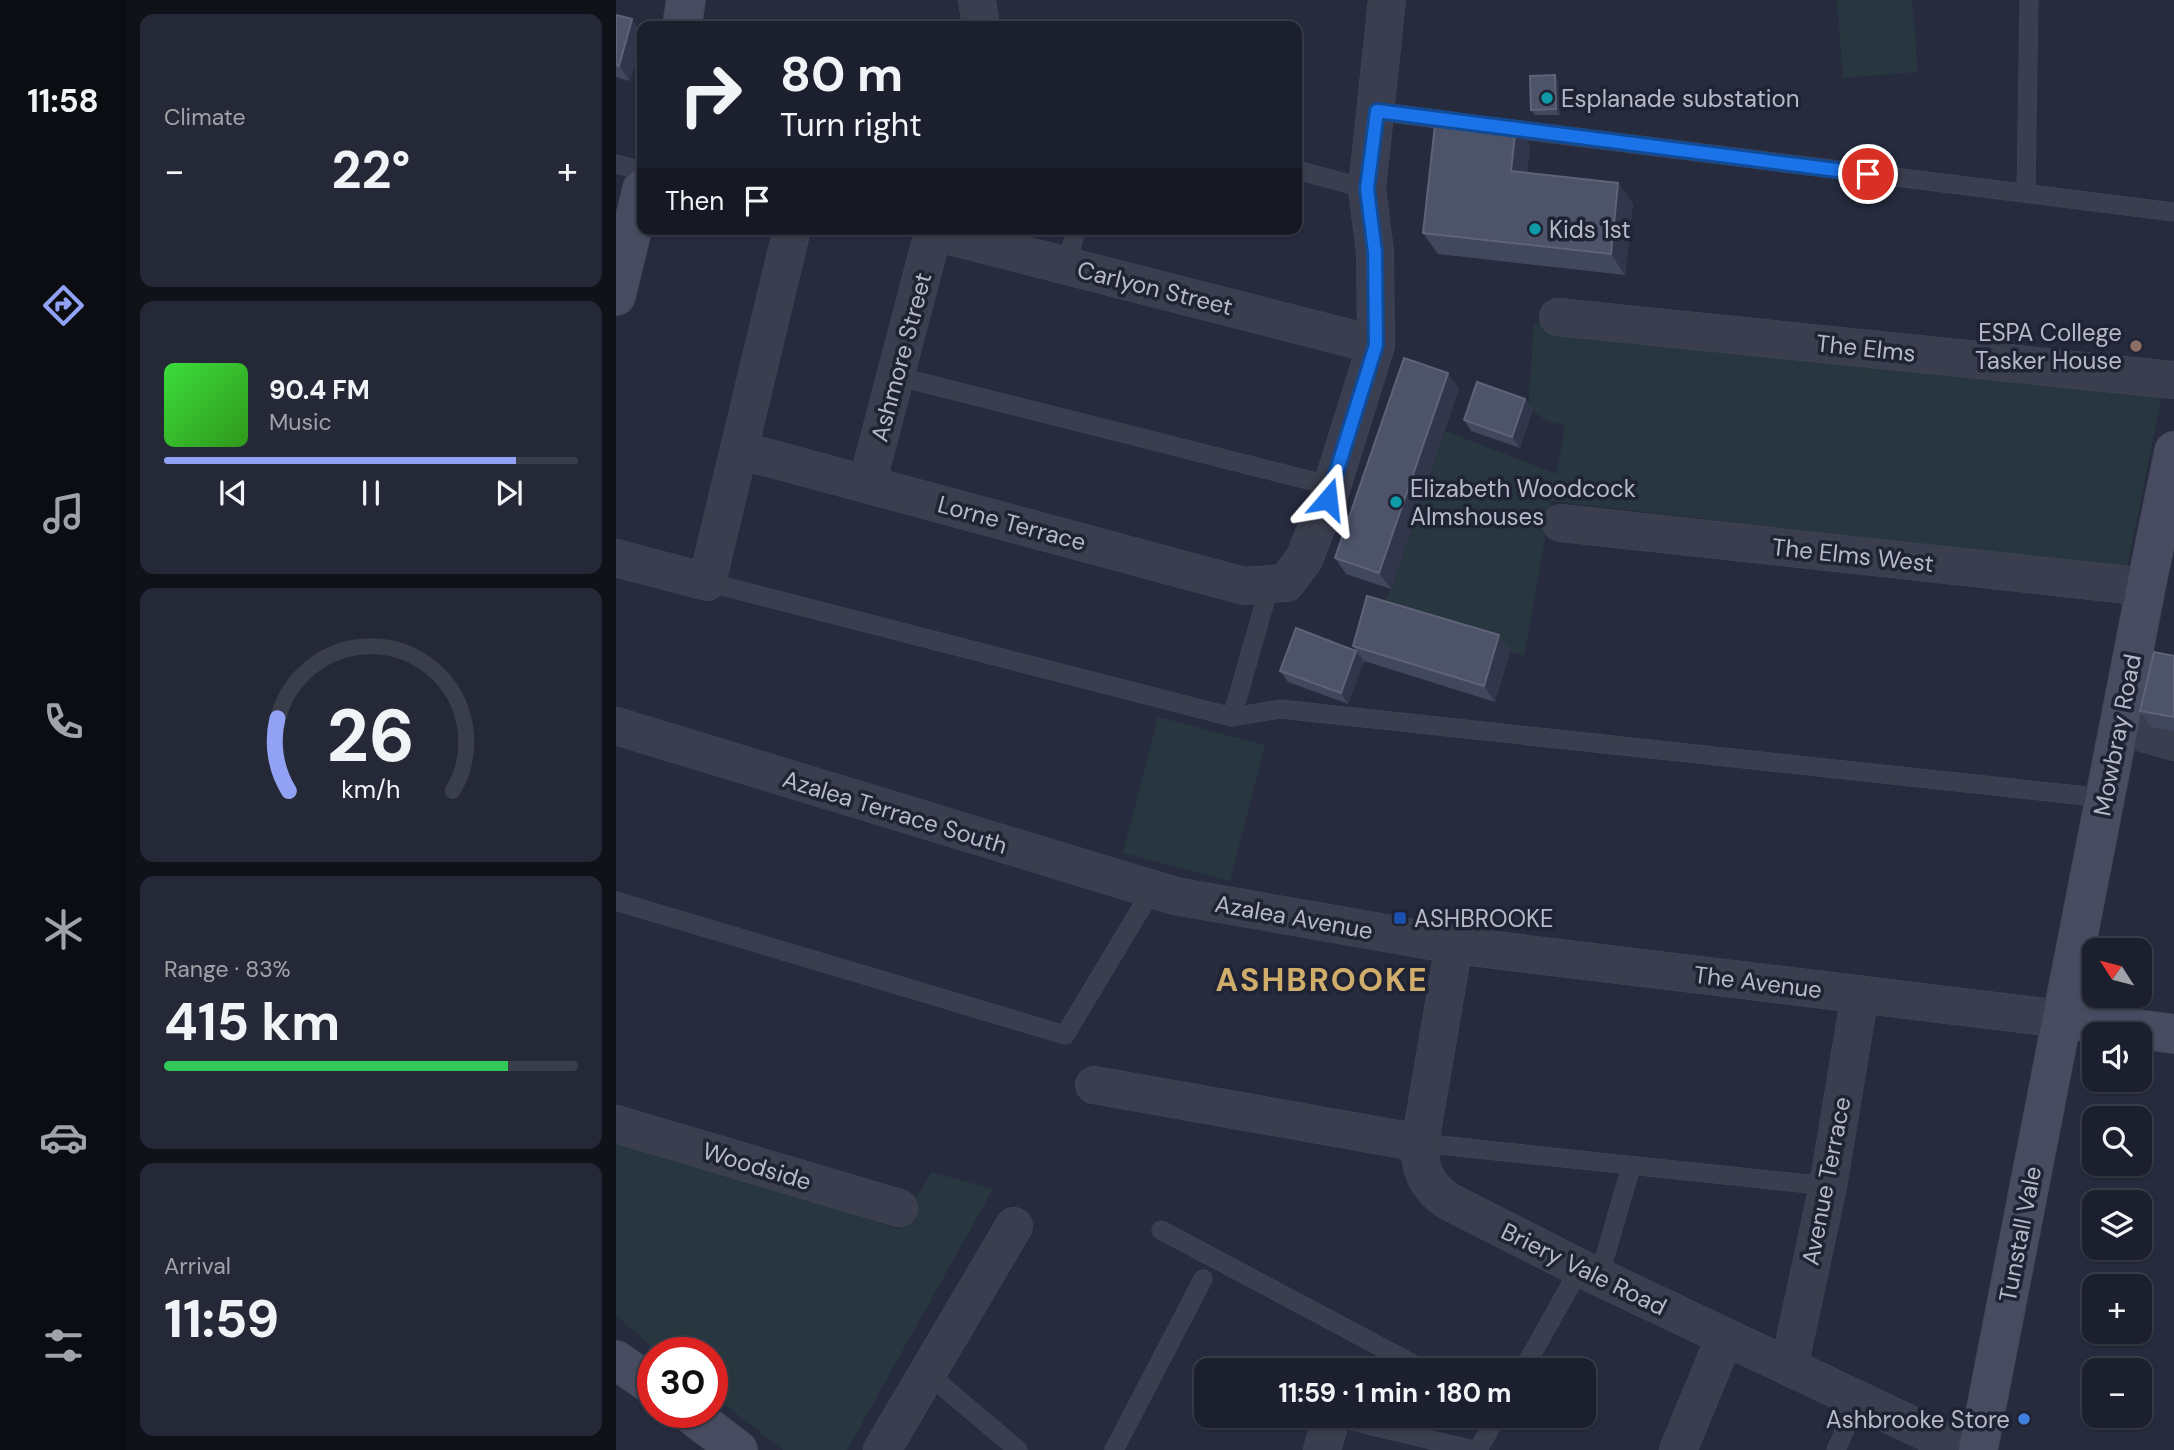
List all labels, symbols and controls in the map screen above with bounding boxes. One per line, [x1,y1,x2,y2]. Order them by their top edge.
text: 80 m [780,42,903,106]
icon: right [665,49,756,140]
text: 11:58 [27,80,99,122]
place label: Esplanade substation [1561,83,1800,114]
marker: Esplanade substation [1539,90,1555,106]
text: Climate [164,102,246,132]
text: Turn right [780,104,922,146]
text: 22° [332,136,410,204]
pin [1838,144,1898,204]
text: − [164,146,185,196]
text: + [557,146,578,196]
icon: arrive [1849,155,1887,193]
icon: arrive [738,182,776,220]
text: Then [665,184,724,218]
place label: Kids 1st [1549,214,1631,245]
marker: Kids 1st [1527,221,1543,237]
street label: Carlyon Street [1074,254,1236,322]
street label: Ashmore Street [864,269,938,445]
icon: directions [39,281,88,330]
place label: ESPA College Tasker House [1975,317,2122,376]
street label: The Elms [1815,327,1917,369]
marker: ESPA College Tasker House [2128,338,2144,354]
text: 90.4 FM [269,373,370,407]
text: Music [269,407,332,437]
position arrow [1291,462,1365,536]
place label: Elizabeth Woodcock Almshouses [1410,473,1636,532]
icon: previous [214,474,252,512]
icon: pause [352,474,390,512]
icon: next [490,474,528,512]
street label: Lorne Terrace [934,488,1090,558]
icon: music [39,489,88,538]
marker: Elizabeth Woodcock Almshouses [1388,494,1404,510]
street label: The Elms West [1771,531,1935,579]
street label: Mowbray Road [2086,651,2148,819]
text: 26 [327,689,415,784]
icon: phone [39,697,88,746]
street label: Azalea Terrace South [779,763,1011,861]
text: km/h [341,773,401,806]
street label: Azalea Avenue [1213,888,1375,946]
place label: ASHBROOKE [1414,903,1554,934]
icon: climate [39,905,88,954]
marker: ASHBROOKE [1392,910,1408,926]
north arrow [2082,938,2152,1008]
map controls [2082,938,2152,1428]
text: Range · 83% [164,954,291,984]
district label: ASHBROOKE [1215,959,1429,1001]
street label: The Avenue [1692,959,1824,1005]
text: 415 km [164,988,340,1056]
button: sound [2082,1022,2152,1092]
street label: Avenue Terrace [1794,1094,1858,1268]
button: search [2082,1106,2152,1176]
icon: car [39,1113,88,1162]
street label: Woodside [699,1135,815,1197]
street label: Tunstall Vale [1992,1163,2048,1305]
button: layers [2082,1190,2152,1260]
street label: Briery Vale Road [1496,1216,1672,1322]
text: Arrival [164,1251,231,1281]
button: + [2082,1274,2152,1344]
text: 11:59 [164,1285,279,1353]
icon: filters [39,1321,88,1370]
speed limit sign: 30 [637,1337,728,1428]
button: − [2082,1358,2152,1428]
text: 11:59 · 1 min · 180 m [1278,1376,1512,1410]
place label: Ashbrooke Store [1826,1404,2010,1435]
marker: Ashbrooke Store [2016,1411,2032,1427]

